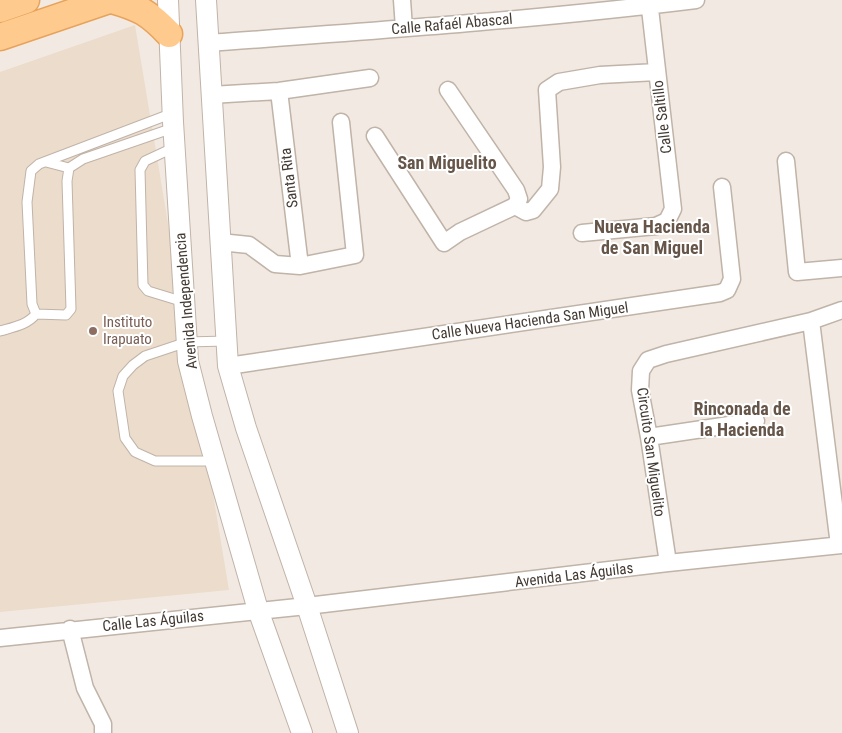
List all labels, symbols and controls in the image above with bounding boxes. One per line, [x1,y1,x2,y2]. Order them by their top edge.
street label: Calle Rafaél Abascal [391,10,513,38]
street label: Calle Saltillo [649,79,675,155]
street label: Santa Rita [276,147,302,209]
district label: San Miguelito [397,152,497,173]
district label: Nueva Hacienda de San Miguel [594,216,710,258]
street label: Avenida Independencia [171,232,201,370]
street label: Calle Nueva Hacienda San Miguel [431,298,629,344]
place label: Instituto Irapuato [103,313,152,348]
marker: Instituto Irapuato [87,325,99,337]
street label: Circuito San Miguelito [633,386,669,518]
district label: Rinconada de la Hacienda [693,398,791,440]
street label: Avenida Las Águilas [514,559,634,591]
street label: Calle Las Águilas [101,607,205,635]

